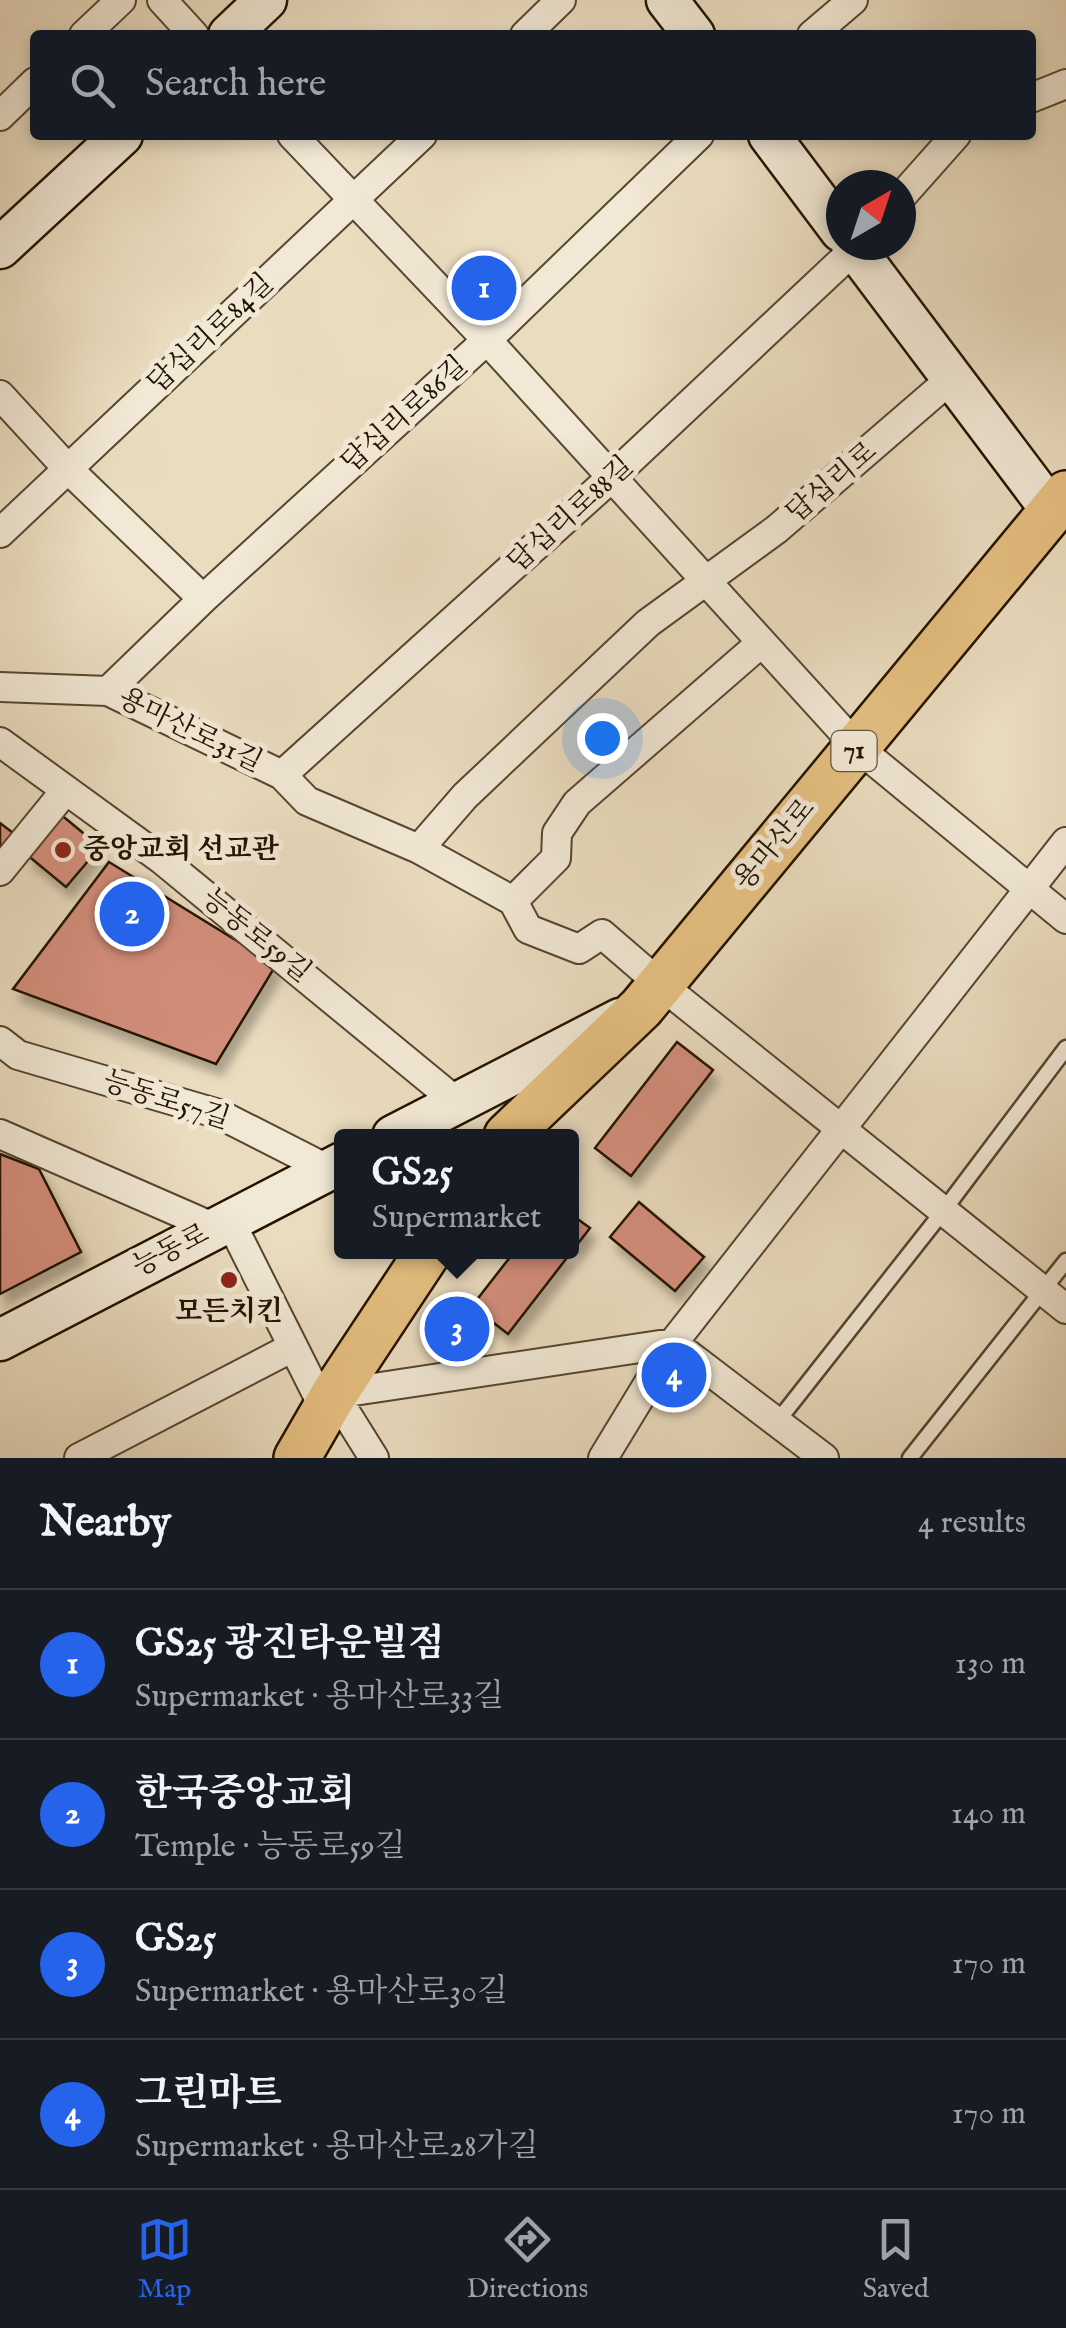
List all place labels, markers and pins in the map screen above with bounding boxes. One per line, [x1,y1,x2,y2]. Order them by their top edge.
pin: 1 [452,250,516,326]
place label: 중앙교회 선교관 [83,833,279,868]
marker: 중앙교회 선교관 [52,839,74,861]
pin: 2 [100,876,164,952]
marker: 모든치킨 [218,1269,240,1291]
pin: 3 [424,1292,490,1366]
place label: 모든치킨 [175,1295,283,1330]
pin: 4 [642,1338,706,1412]

